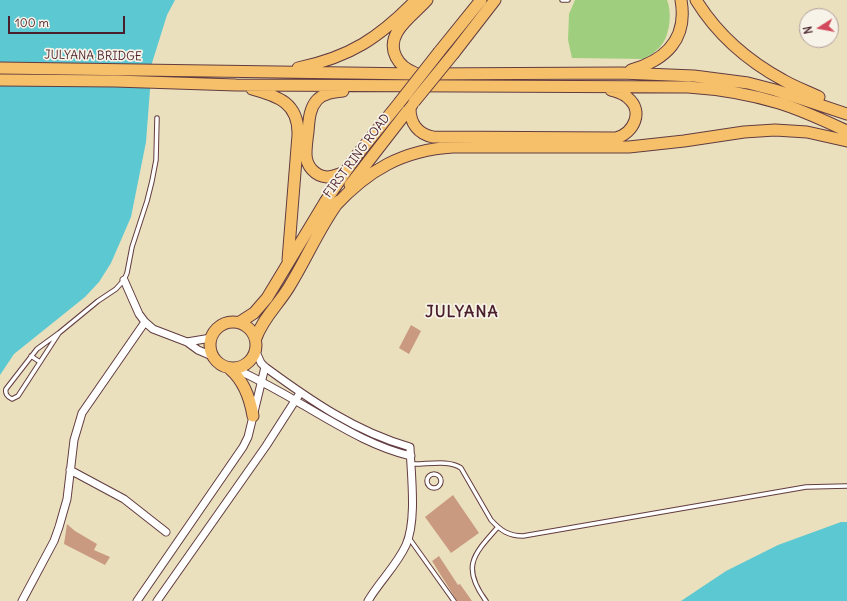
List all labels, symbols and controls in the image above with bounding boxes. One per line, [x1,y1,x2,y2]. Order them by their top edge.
scale bar [10,8,127,34]
north arrow [799,8,839,48]
text: 100 m [15,15,49,30]
text: N [801,25,816,35]
street label: JULYANA BRIDGE [44,48,142,64]
street label: FIRST RING ROAD [321,111,393,201]
district label: JULYANA [425,302,499,322]

